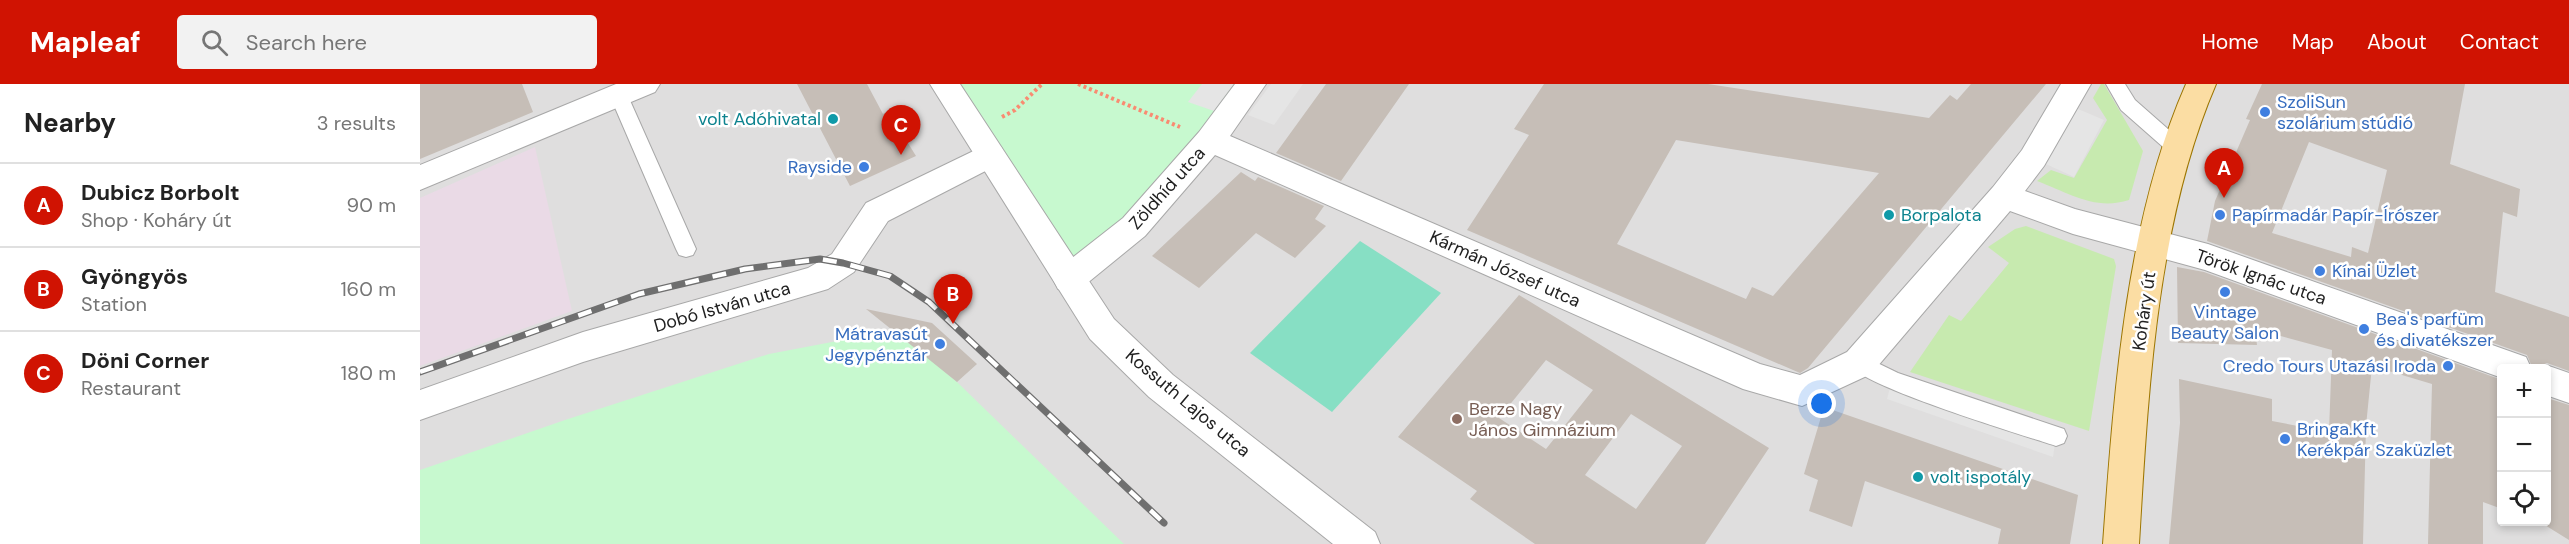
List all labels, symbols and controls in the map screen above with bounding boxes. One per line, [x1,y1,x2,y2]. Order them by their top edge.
search box [177,15,597,69]
text: Mapleaf [30,24,141,61]
icon: search [198,26,231,59]
text: Search here [246,28,367,57]
text: Home [2201,28,2259,56]
text: Map [2292,28,2334,56]
text: About [2367,28,2427,56]
text: Contact [2460,28,2539,56]
place label: SzoliSun szolárium stúdió [2277,90,2413,135]
marker: SzoliSun szolárium stúdió [2258,105,2272,119]
text: Nearby [24,106,116,140]
pin: C [882,106,920,155]
place label: volt Adóhivatal [698,107,821,131]
text: 3 results [317,110,396,136]
marker: volt Adóhivatal [826,112,840,126]
street label: Zöldhíd utca [1124,142,1210,234]
pin: A [2204,148,2244,198]
place label: Rayside [788,155,852,179]
marker: Rayside [857,160,871,174]
text: Dubicz Borbolt [81,178,240,207]
text: A [36,192,51,218]
text: 90 m [347,192,396,218]
place label: Borpalota [1901,203,1981,227]
place label: Papírmadár Papír-Írószer [2232,203,2439,227]
text: Shop · Koháry út [81,207,231,233]
marker: Borpalota [1882,208,1896,222]
marker: Papírmadár Papír-Írószer [2213,208,2227,222]
street label: Kármán József utca [1426,225,1584,313]
street label: Török Ignác utca [2192,243,2330,311]
place label: Kínai Üzlet [2332,259,2417,283]
text: Gyöngyös [81,262,188,291]
marker: Kínai Üzlet [2313,264,2327,278]
street label: Koháry út [2127,270,2161,352]
pin: B [934,274,972,324]
text: B [37,276,50,302]
text: 160 m [340,276,396,302]
street label: Dobó István utca [651,276,793,338]
marker: Vintage Beauty Salon [2218,285,2232,299]
text: Station [81,291,147,317]
place label: Vintage Beauty Salon [2171,300,2279,345]
place label: Bea's parfüm és divatékszer [2376,307,2494,352]
place label: Mátravasút Jegypénztár [825,322,928,367]
marker: Bea's parfüm és divatékszer [2357,322,2371,336]
marker: Mátravasút Jegypénztár [933,337,947,351]
street label: Kossuth Lajos utca [1120,343,1256,463]
text: Döni Corner [81,346,209,375]
place label: Credo Tours Utazási Iroda [2223,354,2436,378]
marker: Credo Tours Utazási Iroda [2441,359,2455,373]
text: C [36,360,51,386]
text: 180 m [341,360,396,386]
map controls [2497,364,2551,526]
button: + [2497,364,2551,418]
text: Restaurant [81,375,181,401]
your location [1807,389,1836,418]
place label: Berze Nagy János Gimnázium [1469,397,1616,442]
marker: Berze Nagy János Gimnázium [1450,412,1464,426]
place label: Bringa.Kft Kerékpár Szaküzlet [2297,417,2452,462]
button: − [2497,418,2551,472]
marker: Bringa.Kft Kerékpár Szaküzlet [2278,432,2292,446]
place label: volt ispotály [1930,465,2031,489]
marker: volt ispotály [1911,470,1925,484]
button: locate [2497,472,2551,526]

